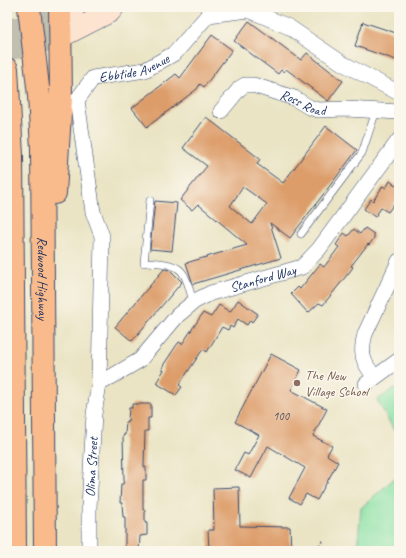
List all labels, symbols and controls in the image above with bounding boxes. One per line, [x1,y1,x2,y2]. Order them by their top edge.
street label: Ebbtide Avenue [98,49,173,86]
street label: Ross Road [278,86,328,120]
street label: Redwood Highway [34,237,51,321]
street label: Stanford Way [228,261,299,296]
place label: The New Village School [305,367,370,400]
marker: The New Village School [292,378,302,388]
house number: 100 [273,408,291,424]
street label: Olima Street [82,435,102,498]

